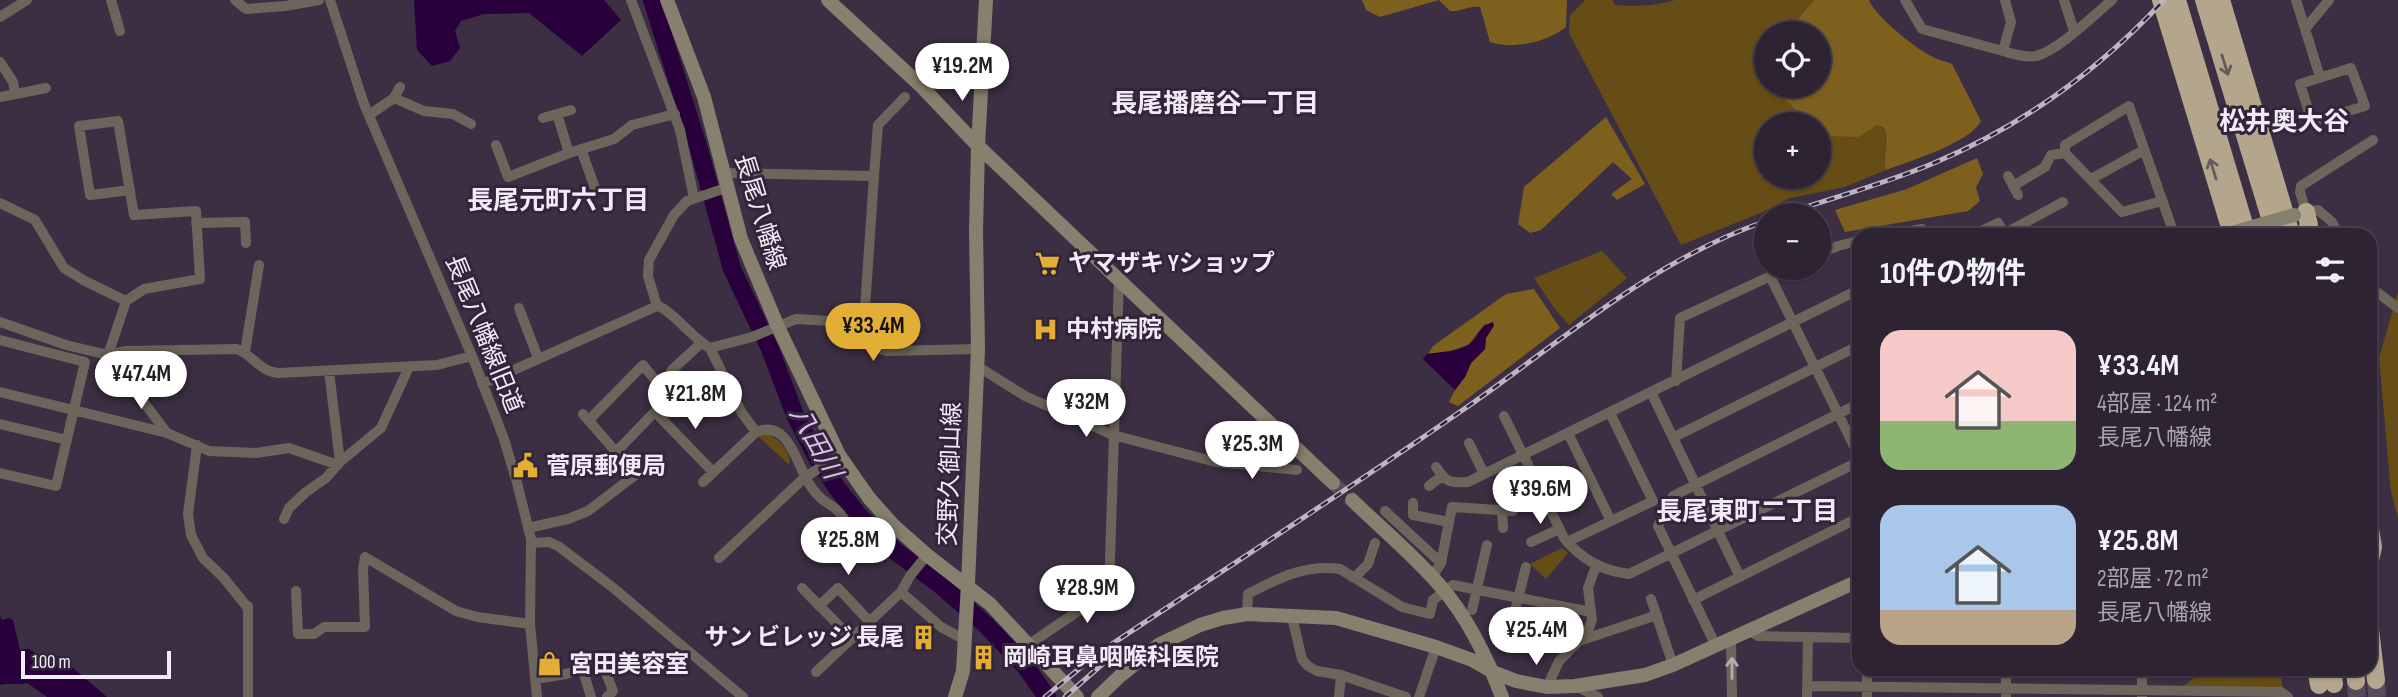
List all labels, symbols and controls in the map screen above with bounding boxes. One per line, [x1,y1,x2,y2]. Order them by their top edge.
map controls [1754,21,1831,280]
button: locate [1754,21,1831,98]
pin: ¥19.2M [905,43,1019,103]
text: ¥19.2M [931,52,993,80]
one-way arrow [2219,54,2232,76]
district label: 長尾播磨谷一丁目 [1111,89,1319,120]
district label: 松井奥大谷 [2219,107,2349,138]
button: + [1754,112,1831,189]
street label: 長尾八幡線 [729,150,791,274]
one-way arrow [2205,158,2218,180]
district label: 長尾元町六丁目 [467,186,649,217]
button: − [1754,203,1831,280]
supermarket icon: ヤマザキ Yショップ [1034,249,1062,277]
place label: ヤマザキ Yショップ [1068,249,1275,278]
street label: 長尾八幡線旧道 [439,251,529,417]
icon: filters [2311,251,2349,289]
text: 10件の物件 [1880,256,2026,292]
pin: ¥33.4M [816,304,930,363]
text: ¥33.4M [842,312,905,340]
hospital icon: 中村病院 [1032,315,1060,343]
place label: 中村病院 [1066,315,1162,344]
text: ¥33.4M [2097,348,2179,384]
pin: ¥47.4M [84,352,198,411]
icon: home [1936,358,2020,442]
text: ¥47.4M [111,360,171,388]
pin: ¥21.8M [638,372,752,431]
text: ¥21.8M [664,380,726,408]
pin: ¥32M [1045,380,1127,439]
text: ¥32M [1063,388,1109,416]
text: 4部屋 · 124 m² [2097,390,2217,418]
water label: 八田川 [783,401,849,487]
street label: 交野久御山線 [933,402,967,546]
pin: ¥25.3M [1195,421,1309,481]
text: 長尾八幡線 [2097,424,2212,452]
text: ¥25.3M [1221,430,1283,458]
public building icon: 菅原郵便局 [512,452,540,480]
place label: 菅原郵便局 [546,452,666,481]
pin: ¥39.6M [1483,466,1597,526]
text: ¥39.6M [1509,475,1571,503]
district label: 長尾東町二丁目 [1656,497,1838,528]
pin: ¥25.8M [791,518,905,577]
text: ¥25.8M [2097,523,2179,559]
text: ¥25.8M [817,526,879,554]
icon: home [1936,533,2020,617]
text: 2部屋 · 72 m² [2097,565,2209,593]
pin: ¥28.9M [1030,566,1144,625]
text: ¥28.9M [1055,574,1119,602]
text: 長尾八幡線 [2097,599,2212,627]
pin: ¥25.4M [1479,608,1593,667]
text: ¥25.4M [1505,616,1567,644]
place label: サン ビレッジ 長尾 [705,623,904,652]
building icon: サン ビレッジ 長尾 [910,623,938,651]
building icon: 岡崎耳鼻咽喉科医院 [969,643,997,671]
place label: 岡崎耳鼻咽喉科医院 [1003,643,1219,672]
scale bar [21,648,172,680]
shop icon: 宮田美容室 [535,650,563,678]
place label: 宮田美容室 [569,650,689,679]
text: 100 m [32,651,71,674]
one-way arrow [1725,657,1739,680]

